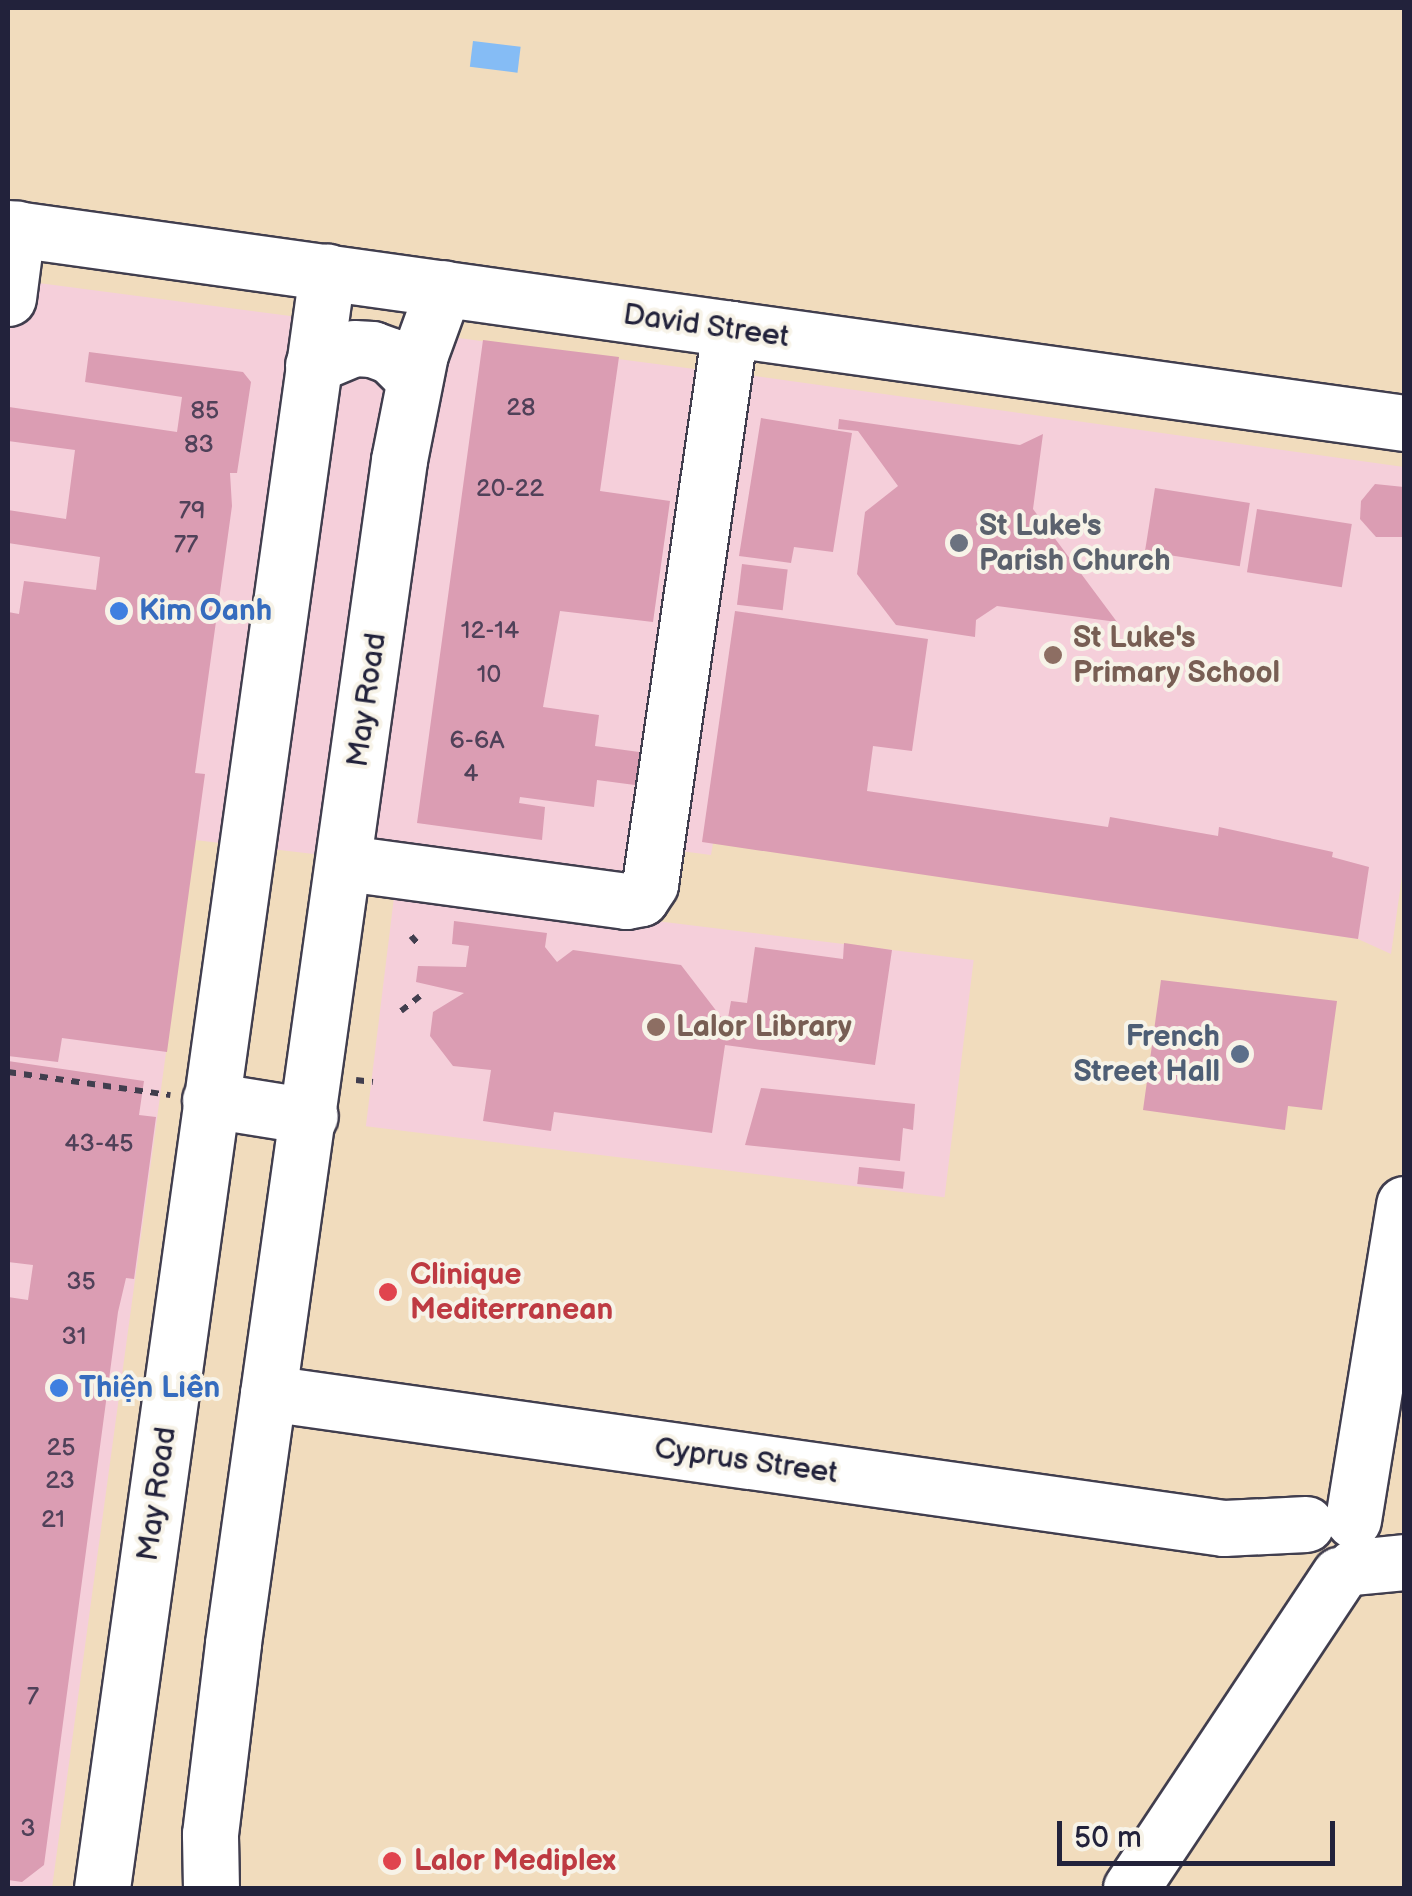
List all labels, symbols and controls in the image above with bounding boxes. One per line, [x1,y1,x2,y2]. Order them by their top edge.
street label: David Street [621,297,791,355]
house number: 28 [506,393,536,423]
house number: 85 [191,396,219,426]
house number: 83 [184,430,214,460]
house number: 20-22 [476,474,544,504]
house number: 79 [179,496,205,526]
place label: St Luke's Parish Church [979,508,1171,578]
house number: 77 [174,530,198,560]
marker: St Luke's Parish Church [948,532,970,554]
place label: Kim Oanh [139,593,272,629]
marker: Kim Oanh [108,600,130,622]
house number: 12-14 [461,616,519,646]
place label: St Luke's Primary School [1073,620,1281,690]
street label: May Road [340,630,394,770]
marker: St Luke's Primary School [1042,644,1064,666]
house number: 10 [477,660,501,690]
house number: 6-6A [450,726,504,756]
house number: 4 [463,759,479,789]
place label: Lalor Library [676,1009,852,1045]
marker: Lalor Library [645,1016,667,1038]
place label: French Street Hall [1073,1019,1220,1090]
marker: French Street Hall [1229,1043,1251,1065]
house number: 43-45 [64,1129,134,1159]
place label: Clinique Mediterranean [410,1257,613,1328]
house number: 35 [66,1267,96,1297]
marker: Clinique Mediterranean [375,1279,401,1305]
house number: 31 [61,1322,87,1352]
place label: Thiện Liên [79,1370,220,1406]
marker: Thiện Liên [48,1377,70,1399]
street label: May Road [130,1424,184,1564]
street label: Cyprus Street [652,1430,840,1492]
house number: 25 [46,1433,76,1463]
house number: 23 [45,1466,75,1496]
house number: 21 [41,1505,65,1535]
house number: 7 [27,1682,39,1712]
scale bar [1062,1801,1340,1863]
house number: 3 [20,1814,36,1844]
text: 50 m [1074,1820,1142,1856]
place label: Lalor Mediplex [414,1843,616,1879]
marker: Lalor Mediplex [379,1848,405,1874]

